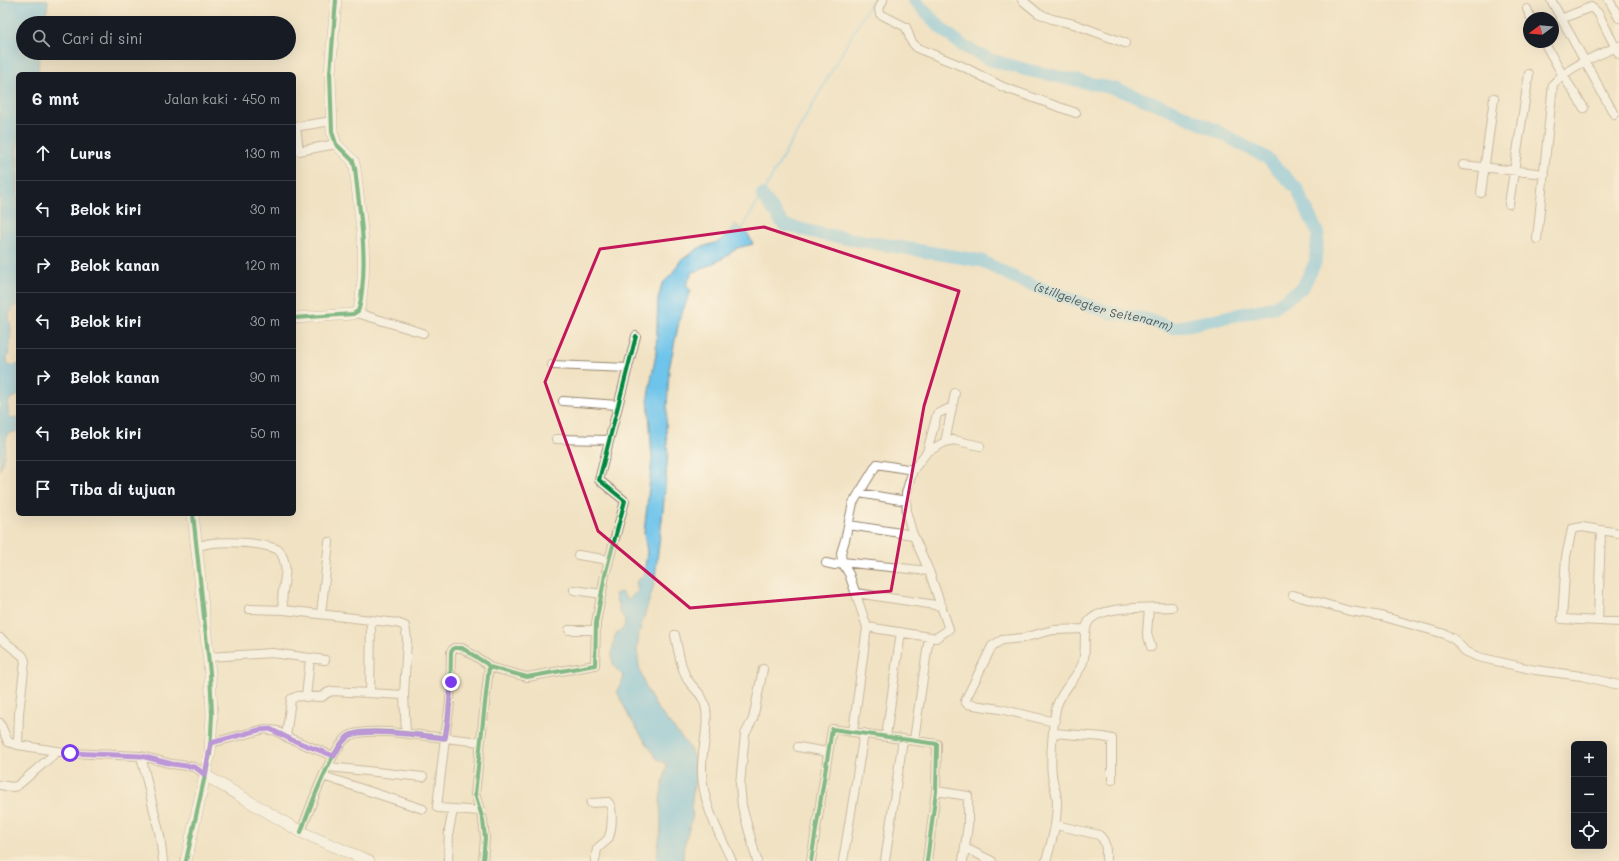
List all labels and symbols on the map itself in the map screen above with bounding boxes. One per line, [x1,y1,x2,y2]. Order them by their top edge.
north arrow [1523,12,1559,48]
water label: (stillgelegter Seitenarm) [1033,277,1175,334]
route end [442,673,460,691]
route start [61,744,79,762]

